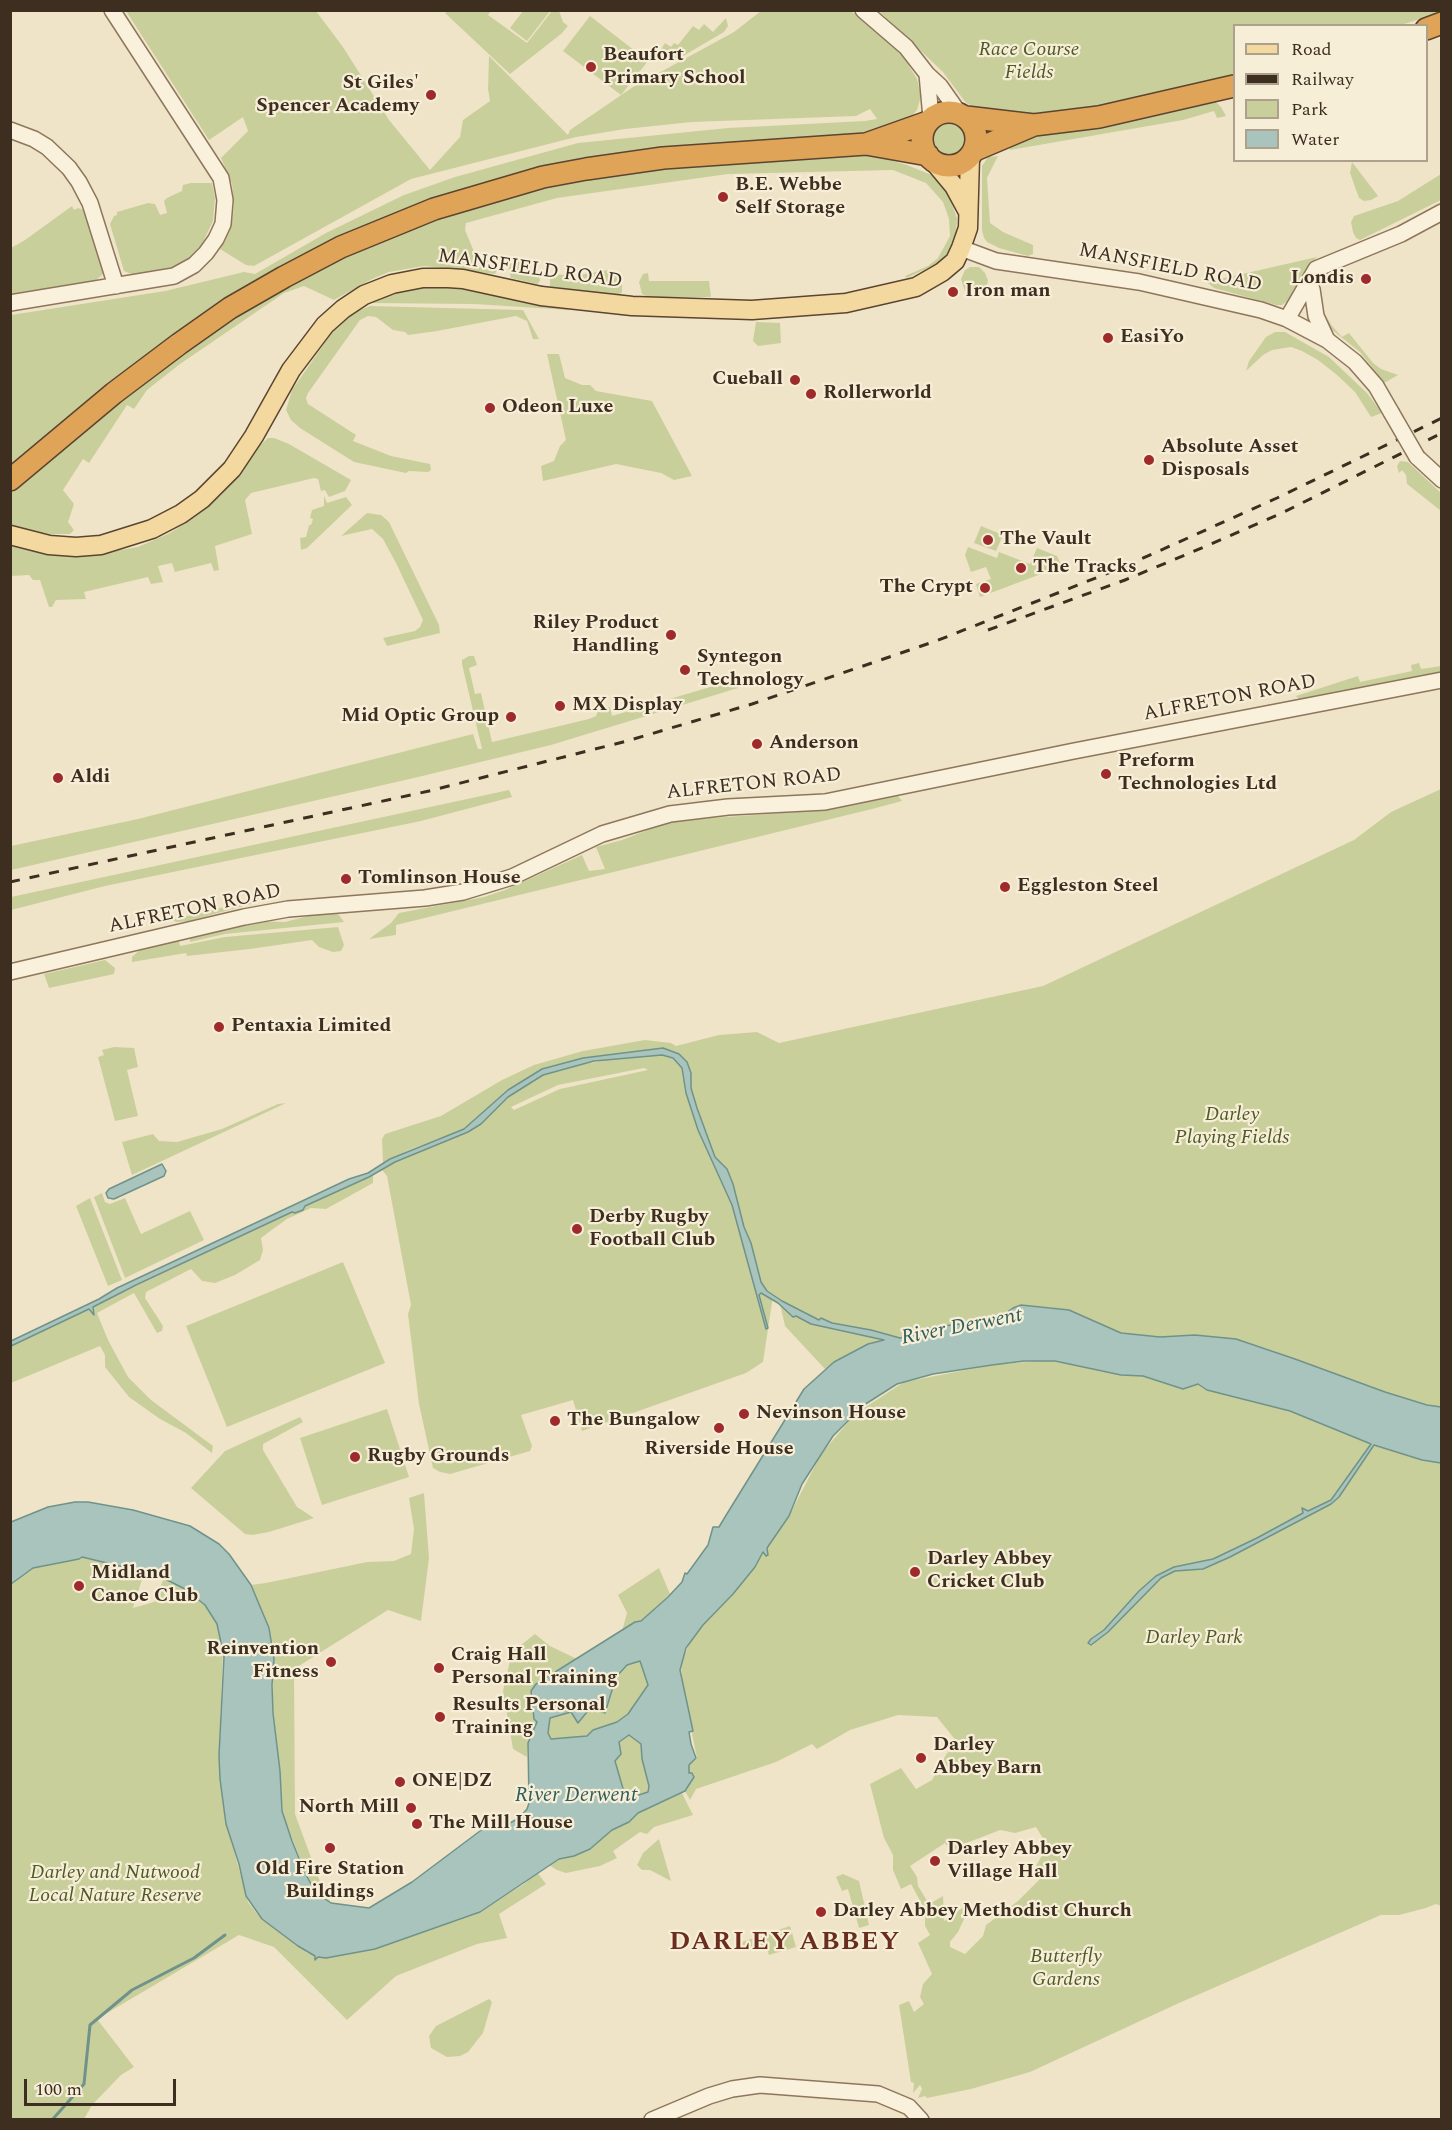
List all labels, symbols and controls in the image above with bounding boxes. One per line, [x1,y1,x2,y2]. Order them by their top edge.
legend [1233,24,1428,162]
text: Road [1291,36,1332,63]
park label: Race Course Fields [979,39,1079,86]
place label: Beaufort Primary School [603,44,746,91]
marker: Beaufort Primary School [584,60,598,74]
text: Railway [1291,66,1354,93]
place label: St Giles' Spencer Academy [256,72,419,119]
marker: St Giles' Spencer Academy [424,88,438,102]
text: Park [1291,96,1328,123]
text: Water [1291,126,1339,153]
place label: B.E. Webbe Self Storage [735,174,845,221]
marker: B.E. Webbe Self Storage [716,190,730,204]
street label: MANSFIELD ROAD [1076,239,1264,299]
street label: MANSFIELD ROAD [436,245,624,295]
place label: Londis [1291,267,1354,291]
marker: Londis [1359,272,1373,286]
place label: Iron man [965,280,1051,304]
marker: Iron man [946,285,960,299]
place label: EasiYo [1120,326,1184,350]
marker: EasiYo [1101,331,1115,345]
place label: Cueball [712,368,783,392]
marker: Cueball [788,373,802,387]
place label: Rollerworld [823,382,932,406]
marker: Rollerworld [804,387,818,401]
place label: Odeon Luxe [502,396,613,420]
marker: Odeon Luxe [483,401,497,415]
place label: Absolute Asset Disposals [1161,436,1298,483]
marker: Absolute Asset Disposals [1142,453,1156,467]
place label: The Vault [1000,528,1092,552]
marker: The Vault [981,533,995,547]
place label: The Tracks [1033,556,1137,580]
marker: The Tracks [1014,561,1028,575]
place label: The Crypt [879,576,973,600]
marker: The Crypt [978,581,992,595]
place label: Riley Product Handling [532,612,659,659]
marker: Riley Product Handling [664,628,678,642]
place label: Syntegon Technology [697,646,803,693]
marker: Syntegon Technology [678,663,692,677]
street label: ALFRETON ROAD [1141,670,1319,728]
place label: MX Display [572,694,682,718]
marker: MX Display [553,699,567,713]
place label: Mid Optic Group [341,705,499,729]
marker: Mid Optic Group [504,710,518,724]
place label: Anderson [769,732,859,756]
marker: Anderson [750,737,764,751]
place label: Preform Technologies Ltd [1118,750,1277,797]
street label: ALFRETON ROAD [665,764,843,806]
place label: Aldi [70,766,110,790]
marker: Preform Technologies Ltd [1099,767,1113,781]
marker: Aldi [51,771,65,785]
place label: Tomlinson House [358,867,521,891]
marker: Tomlinson House [339,872,353,886]
place label: Eggleston Steel [1017,875,1159,899]
street label: ALFRETON ROAD [107,880,283,940]
marker: Eggleston Steel [998,880,1012,894]
place label: Pentaxia Limited [231,1015,391,1039]
marker: Pentaxia Limited [212,1020,226,1034]
park label: Darley Playing Fields [1175,1104,1289,1151]
place label: Derby Rugby Football Club [589,1206,715,1253]
marker: Derby Rugby Football Club [570,1222,584,1236]
water label: River Derwent [899,1304,1025,1352]
place label: Nevinson House [756,1402,906,1426]
marker: Nevinson House [737,1407,751,1421]
place label: The Bungalow [567,1409,700,1433]
marker: The Bungalow [548,1414,562,1428]
marker: Riverside House [712,1421,726,1435]
place label: Riverside House [644,1438,794,1462]
place label: Rugby Grounds [367,1445,509,1469]
marker: Rugby Grounds [348,1450,362,1464]
place label: Darley Abbey Cricket Club [927,1548,1051,1595]
place label: Midland Canoe Club [91,1562,198,1609]
marker: Darley Abbey Cricket Club [908,1565,922,1579]
marker: Midland Canoe Club [72,1579,86,1593]
park label: Darley Park [1145,1627,1243,1651]
place label: Reinvention Fitness [206,1638,319,1685]
place label: Craig Hall Personal Training [451,1644,618,1691]
marker: Reinvention Fitness [324,1655,338,1669]
marker: Craig Hall Personal Training [432,1661,446,1675]
place label: Results Personal Training [452,1694,605,1741]
marker: Results Personal Training [433,1710,447,1724]
place label: Darley Abbey Barn [933,1734,1042,1781]
marker: Darley Abbey Barn [914,1751,928,1765]
place label: ONE|DZ [412,1770,493,1794]
marker: ONE|DZ [393,1775,407,1789]
water label: River Derwent [515,1784,637,1810]
place label: North Mill [299,1796,399,1820]
marker: North Mill [404,1801,418,1815]
place label: The Mill House [429,1812,573,1836]
marker: The Mill House [410,1817,424,1831]
place label: Darley Abbey Village Hall [947,1838,1071,1885]
marker: Old Fire Station Buildings [323,1841,337,1855]
marker: Darley Abbey Village Hall [928,1854,942,1868]
place label: Old Fire Station Buildings [256,1858,404,1905]
park label: Darley and Nutwood Local Nature Reserve [28,1862,202,1909]
place label: Darley Abbey Methodist Church [833,1900,1132,1924]
marker: Darley Abbey Methodist Church [814,1905,828,1919]
district label: DARLEY ABBEY [669,1928,901,1960]
park label: Butterfly Gardens [1030,1946,1102,1993]
scale bar [27,2067,178,2105]
text: 100 m [35,2076,82,2103]

